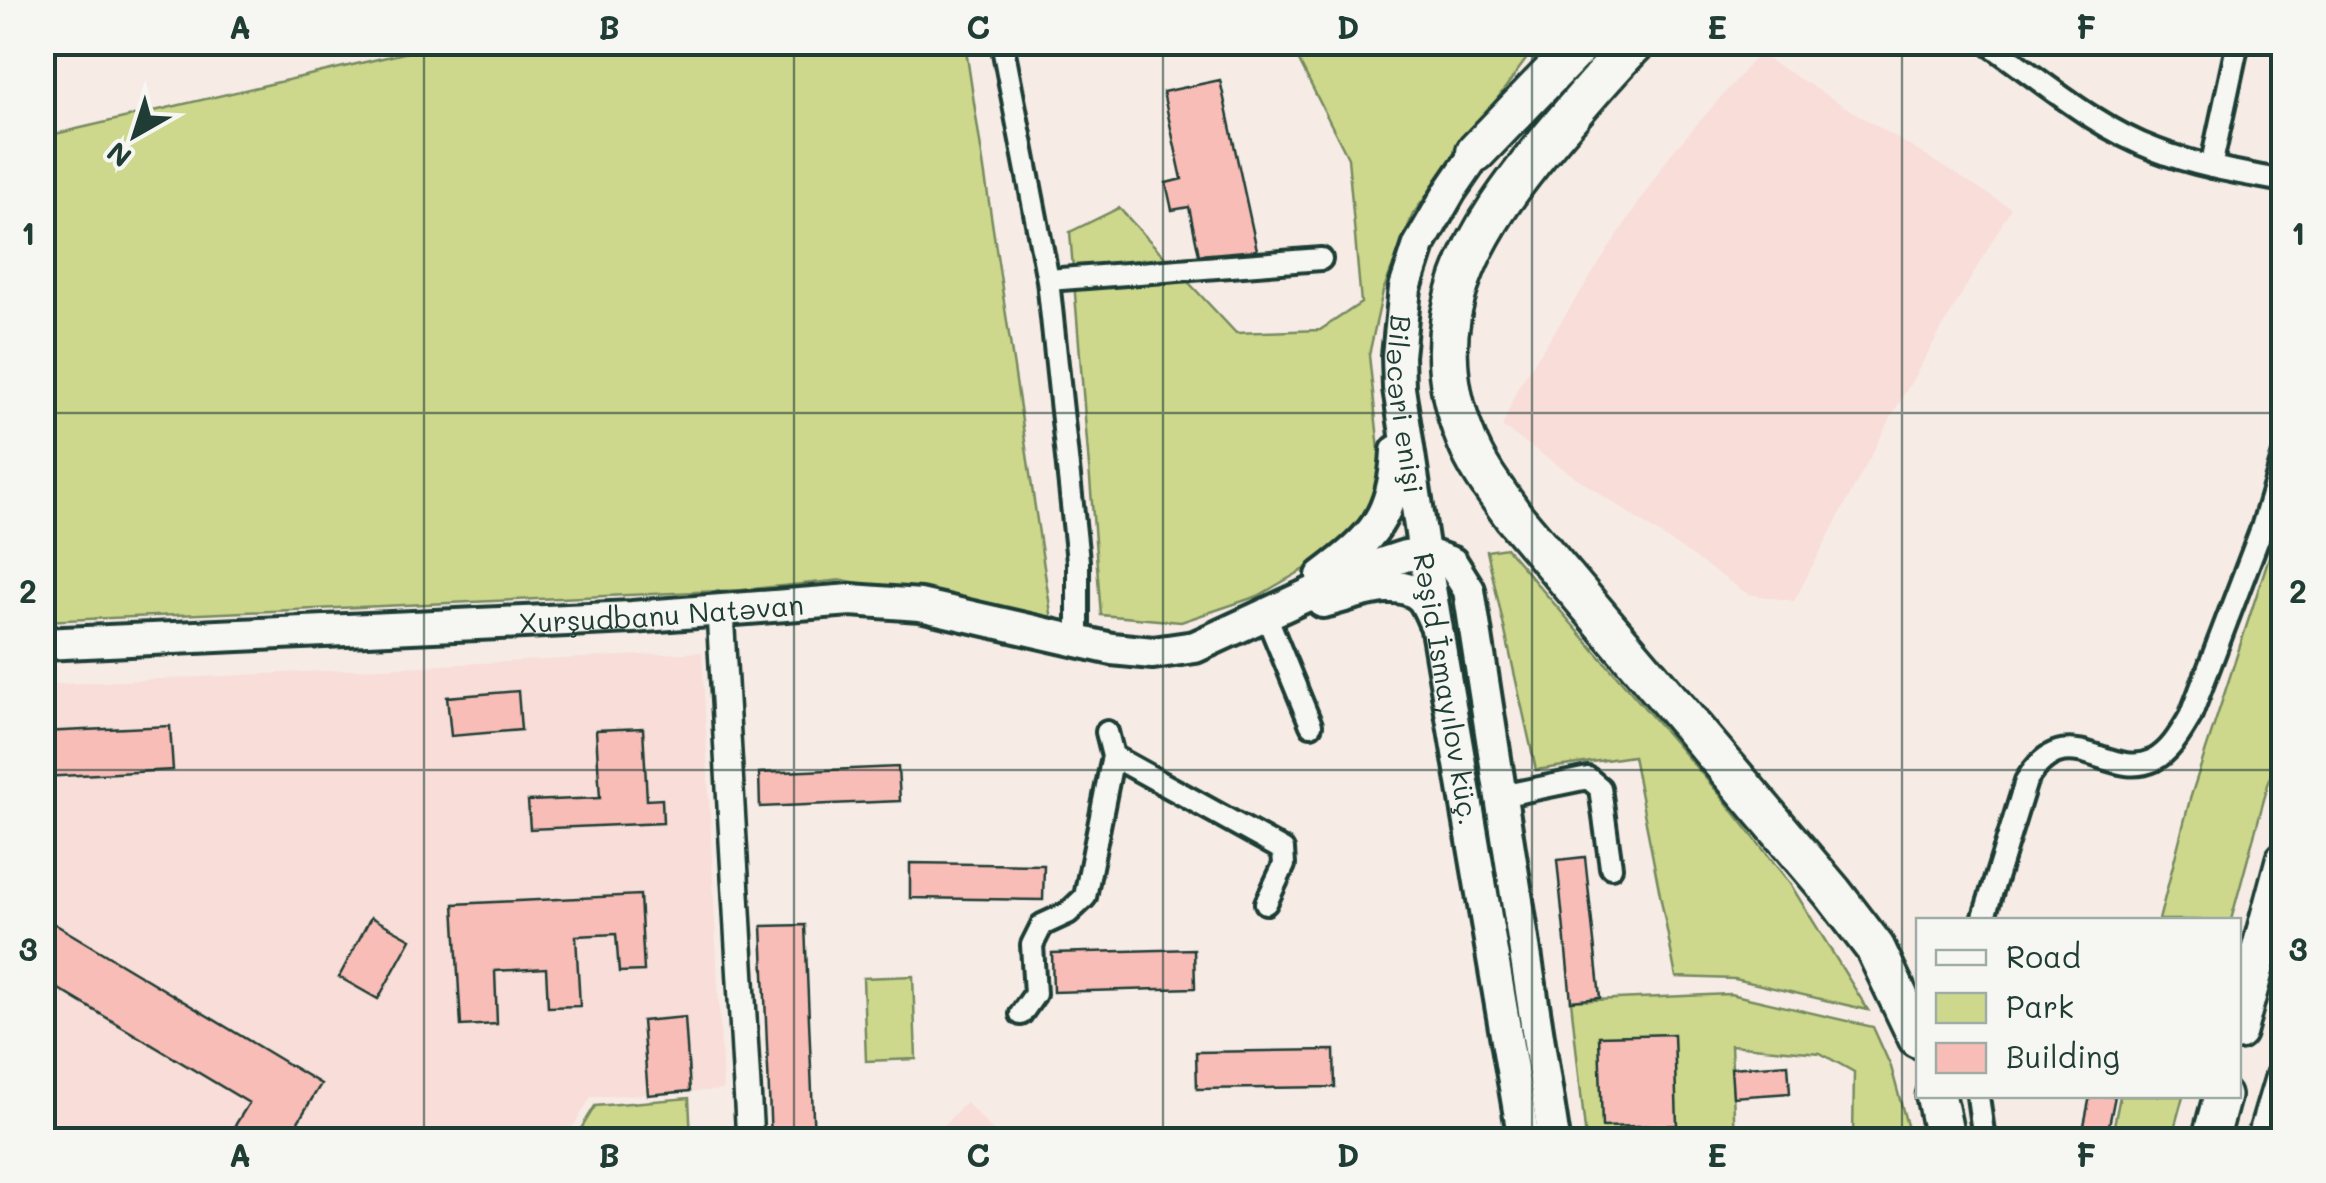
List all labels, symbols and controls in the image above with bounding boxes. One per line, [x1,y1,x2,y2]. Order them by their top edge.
text: A [229,5,251,47]
text: B [598,5,620,47]
text: C [966,5,990,47]
text: D [1337,5,1359,47]
text: E [1707,5,1727,47]
text: F [2076,5,2096,47]
north arrow [85,85,185,185]
text: N [99,135,138,176]
text: 1 [21,211,35,253]
text: 1 [2291,211,2305,253]
street label: Biləcəri enişi [1380,313,1433,496]
street label: Rəşid İsmayılov küç. [1406,550,1488,828]
text: 2 [19,569,37,611]
text: 2 [2289,569,2307,611]
street label: Xurşudbanu Natəvan [518,586,805,640]
legend [1916,918,2241,1098]
text: 3 [18,927,38,969]
text: 3 [2288,927,2308,969]
text: Road [2006,936,2081,976]
text: Park [2006,986,2074,1026]
text: Building [2006,1036,2120,1076]
text: A [229,1133,251,1175]
text: B [598,1133,620,1175]
text: C [966,1133,990,1175]
text: D [1337,1133,1359,1175]
text: E [1707,1133,1727,1175]
text: F [2076,1133,2096,1175]

